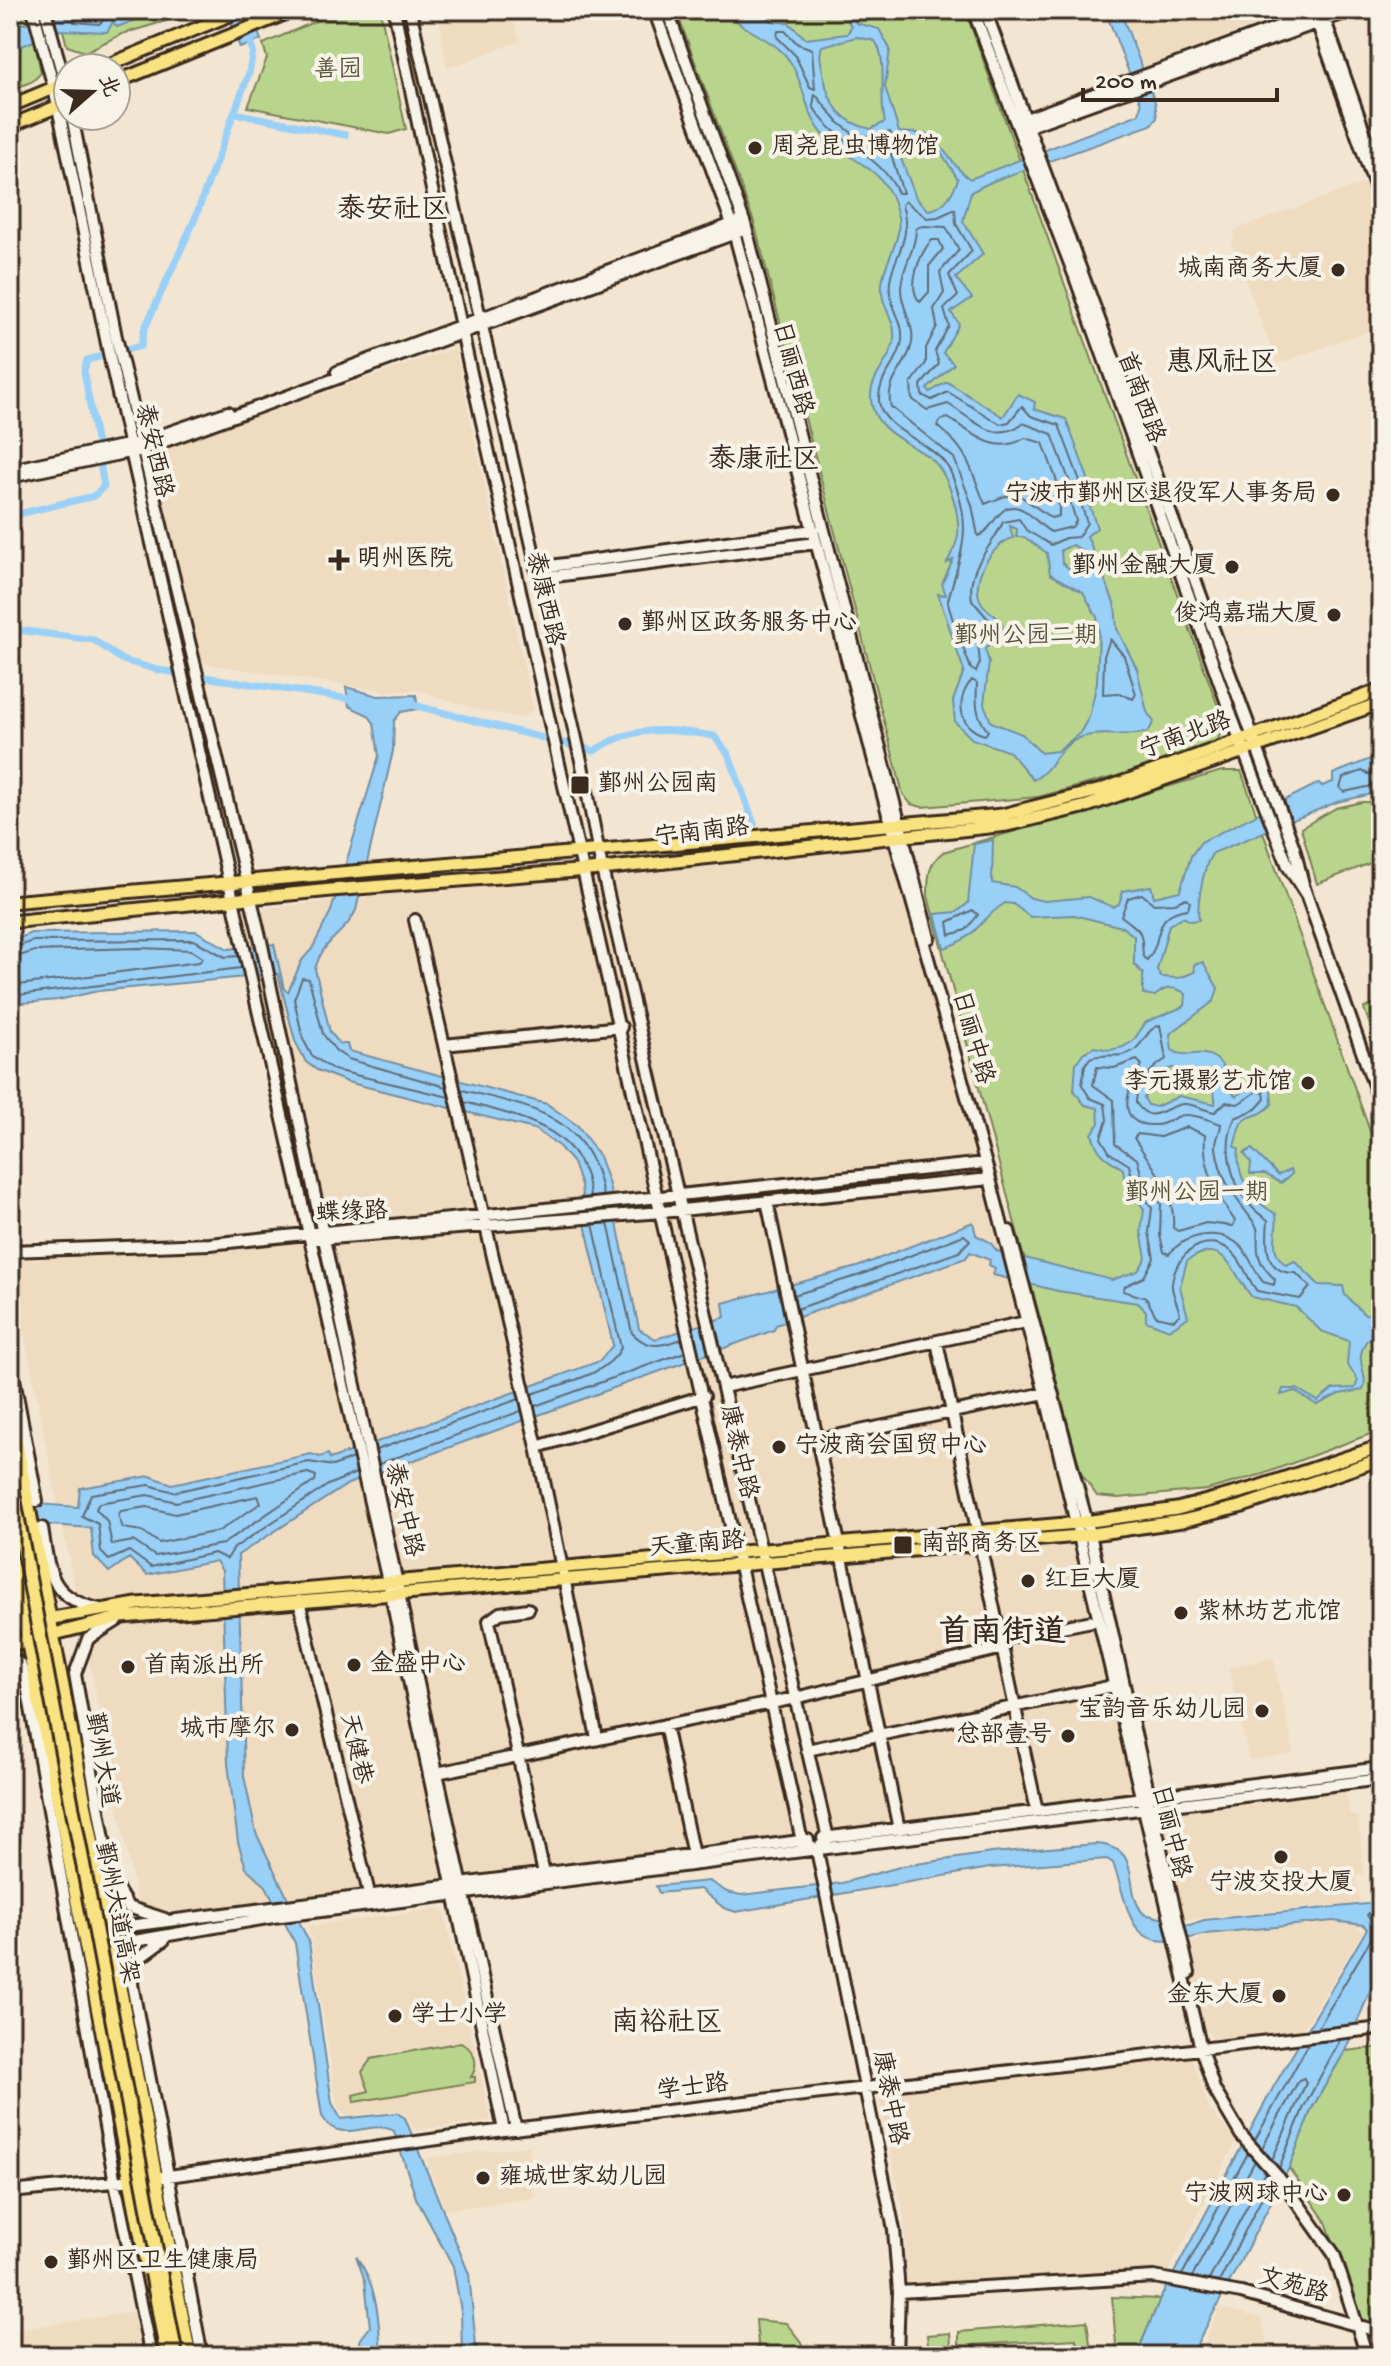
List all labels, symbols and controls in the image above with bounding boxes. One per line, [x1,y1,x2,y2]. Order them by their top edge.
north arrow [52,52,132,132]
scale bar [1083,52,1277,102]
park label: 善园 [314,56,362,86]
text: 200 m [1095,69,1157,98]
text: 北 [91,72,123,101]
place label: 周尧昆虫博物馆 [771,133,939,163]
marker: 周尧昆虫博物馆 [746,139,764,157]
district label: 泰安社区 [337,193,449,228]
place label: 城南商务大厦 [1178,255,1322,285]
marker: 城南商务大厦 [1329,261,1347,279]
street label: 日丽西路 [765,318,819,419]
district label: 惠风社区 [1166,346,1278,381]
street label: 首南西路 [1109,347,1171,448]
street label: 泰安西路 [127,401,179,501]
district label: 泰康社区 [708,443,820,478]
place label: 宁波市鄞州区退役军人事务局 [1005,480,1317,510]
marker: 宁波市鄞州区退役军人事务局 [1324,486,1342,504]
place label: 明州医院 [357,545,453,575]
marker: 明州医院 [328,549,350,571]
street label: 泰康西路 [518,549,570,649]
place label: 鄞州金融大厦 [1072,552,1216,582]
marker: 鄞州金融大厦 [1223,558,1241,576]
place label: 俊鸿嘉瑞大厦 [1174,600,1318,630]
marker: 俊鸿嘉瑞大厦 [1325,606,1343,624]
place label: 鄞州区政务服务中心 [641,609,857,639]
marker: 鄞州区政务服务中心 [616,615,634,633]
park label: 鄞州公园二期 [954,622,1098,652]
street label: 宁南北路 [1135,705,1236,767]
place label: 鄞州公园南 [598,770,718,800]
marker: 鄞州公园南 [569,774,591,796]
street label: 宁南南路 [652,812,751,854]
street label: 日丽中路 [944,987,1000,1088]
place label: 李元摄影艺术馆 [1124,1068,1292,1098]
marker: 李元摄影艺术馆 [1299,1074,1317,1092]
park label: 鄞州公园一期 [1125,1179,1269,1209]
street label: 蝶缘路 [315,1196,388,1230]
street label: 康泰中路 [712,1402,764,1502]
place label: 宁波商会国贸中心 [795,1432,987,1462]
marker: 宁波商会国贸中心 [770,1438,788,1456]
street label: 泰安中路 [377,1460,429,1560]
street label: 天童南路 [648,1525,746,1565]
place label: 南部商务区 [921,1530,1041,1560]
marker: 南部商务区 [892,1534,914,1556]
place label: 红巨大厦 [1044,1567,1140,1596]
marker: 红巨大厦 [1019,1572,1037,1590]
place label: 紫林坊艺术馆 [1197,1598,1341,1628]
marker: 紫林坊艺术馆 [1172,1604,1190,1622]
district label: 首南街道 [938,1614,1066,1654]
place label: 金盛中心 [370,1650,466,1680]
place label: 首南派出所 [144,1652,264,1682]
marker: 金盛中心 [345,1656,363,1674]
marker: 首南派出所 [119,1658,137,1676]
place label: 宝韵音乐幼儿园 [1078,1696,1246,1726]
marker: 宝韵音乐幼儿园 [1253,1702,1271,1720]
street label: 鄞州大道 [77,1710,124,1810]
street label: 天健巷 [332,1710,377,1787]
place label: 城市摩尔 [180,1715,276,1745]
marker: 城市摩尔 [283,1721,301,1739]
place label: 总部壹号 [956,1721,1052,1751]
marker: 总部壹号 [1059,1727,1077,1745]
street label: 日丽中路 [1143,1781,1197,1882]
street label: 鄞州大道高架 [87,1839,144,1986]
marker: 宁波交投大厦 [1272,1848,1290,1866]
place label: 宁波交投大厦 [1209,1869,1353,1899]
place label: 金东大厦 [1167,1981,1263,2011]
marker: 金东大厦 [1270,1987,1288,2005]
place label: 学士小学 [411,2001,507,2031]
district label: 南裕社区 [611,2006,723,2041]
marker: 学士小学 [386,2007,404,2025]
street label: 康泰中路 [865,2048,913,2148]
street label: 学士路 [655,2068,730,2108]
place label: 雍城世家幼儿园 [499,2163,667,2193]
marker: 雍城世家幼儿园 [474,2169,492,2187]
place label: 宁波网球中心 [1184,2180,1328,2210]
marker: 宁波网球中心 [1335,2186,1353,2204]
place label: 鄞州区卫生健康局 [67,2246,259,2277]
marker: 鄞州区卫生健康局 [42,2253,60,2271]
street label: 文苑路 [1254,2261,1332,2311]

